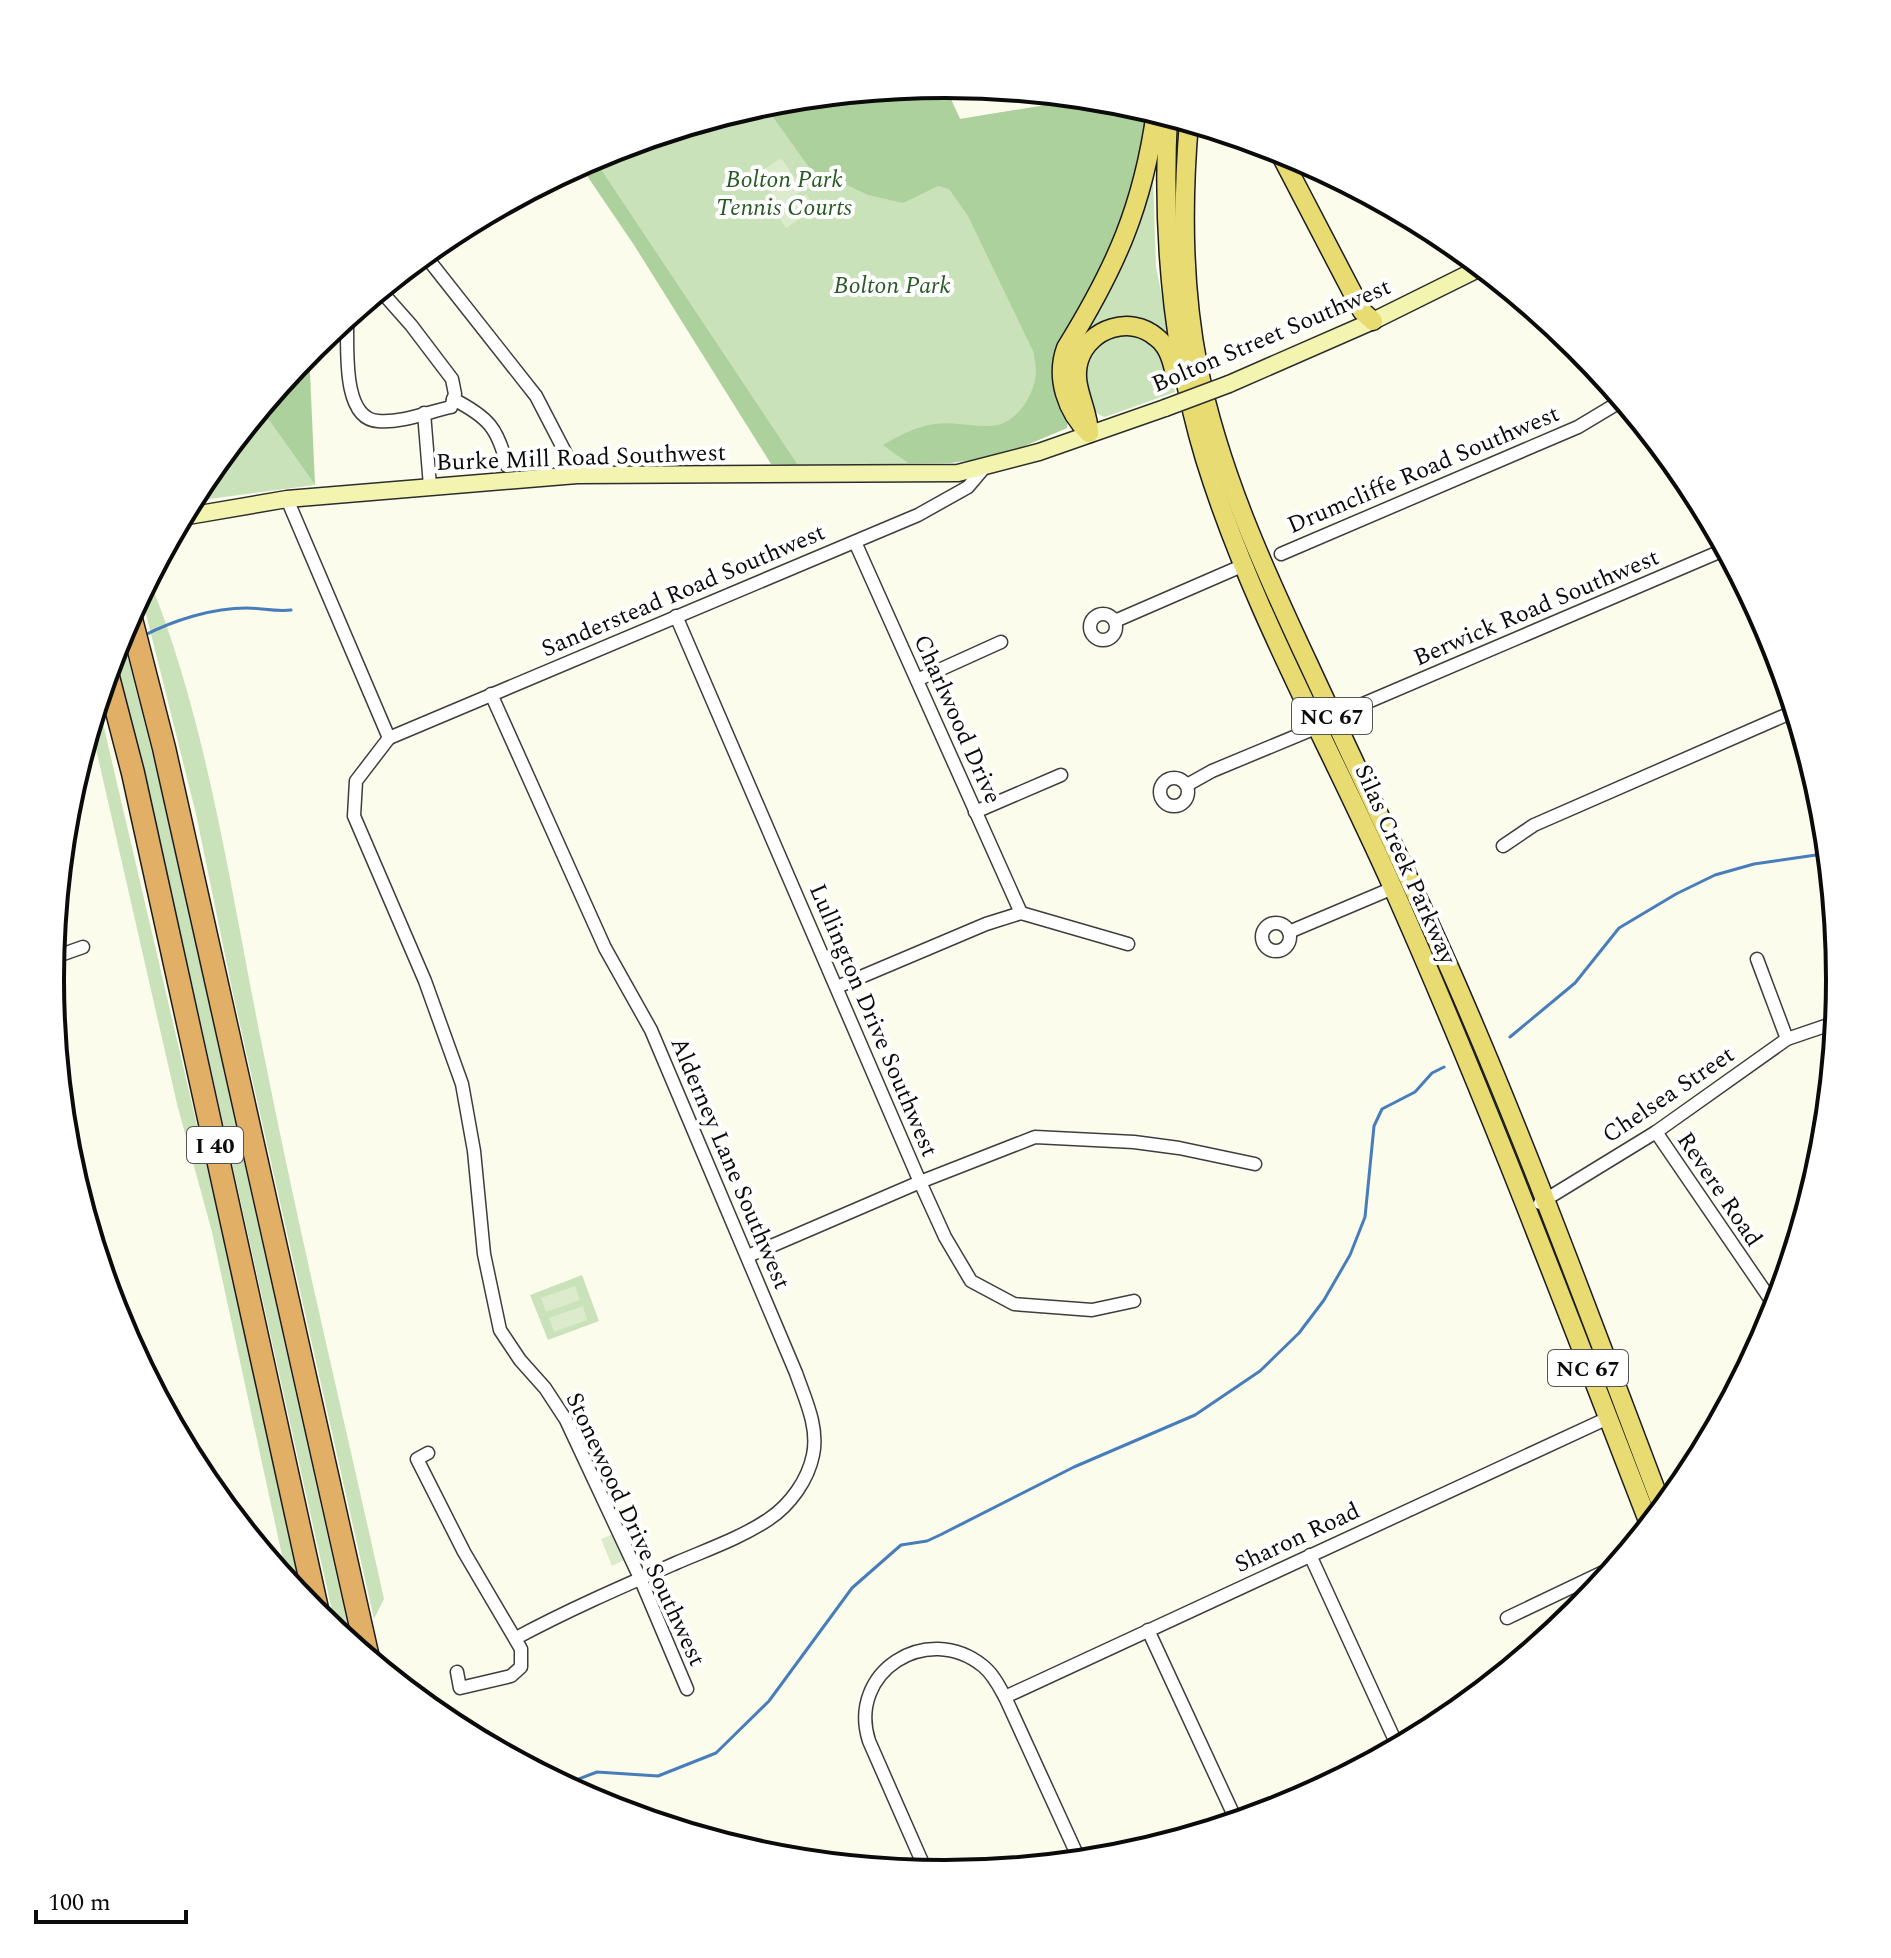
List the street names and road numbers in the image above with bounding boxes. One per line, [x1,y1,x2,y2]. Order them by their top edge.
street label: Bolton Street Southwest [1146,269,1397,403]
street label: Drumcliffe Road Southwest [1282,396,1565,544]
street label: Burke Mill Road Southwest [435,435,727,481]
street label: Sanderstead Road Southwest [536,515,831,667]
street label: Berwick Road Southwest [1408,540,1665,676]
street label: Charlwood Drive [904,629,1011,810]
road number: NC 67 [1292,698,1372,734]
street label: Silas Creek Parkway [1345,759,1466,972]
street label: Lullington Drive Southwest [799,878,947,1163]
street label: Alderney Lane Southwest [661,1032,800,1295]
street label: Chelsea Street [1595,1037,1742,1152]
street label: Revere Road [1667,1125,1771,1254]
road number: I 40 [187,1127,243,1163]
road number: NC 67 [1548,1350,1628,1386]
street label: Stonewood Drive Southwest [556,1386,715,1672]
street label: Sharon Road [1229,1493,1366,1583]

